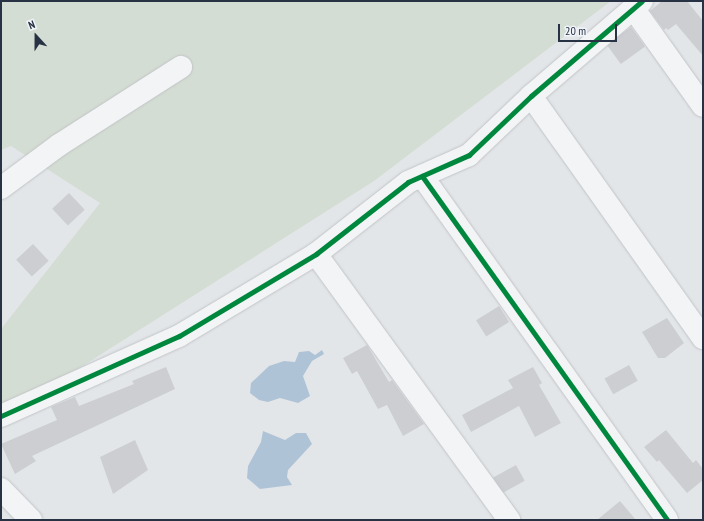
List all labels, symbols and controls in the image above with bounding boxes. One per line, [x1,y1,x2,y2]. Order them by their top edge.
north arrow [16,16,56,56]
scale bar [560,16,619,42]
text: N [26,17,37,32]
text: 20 m [565,23,586,38]

